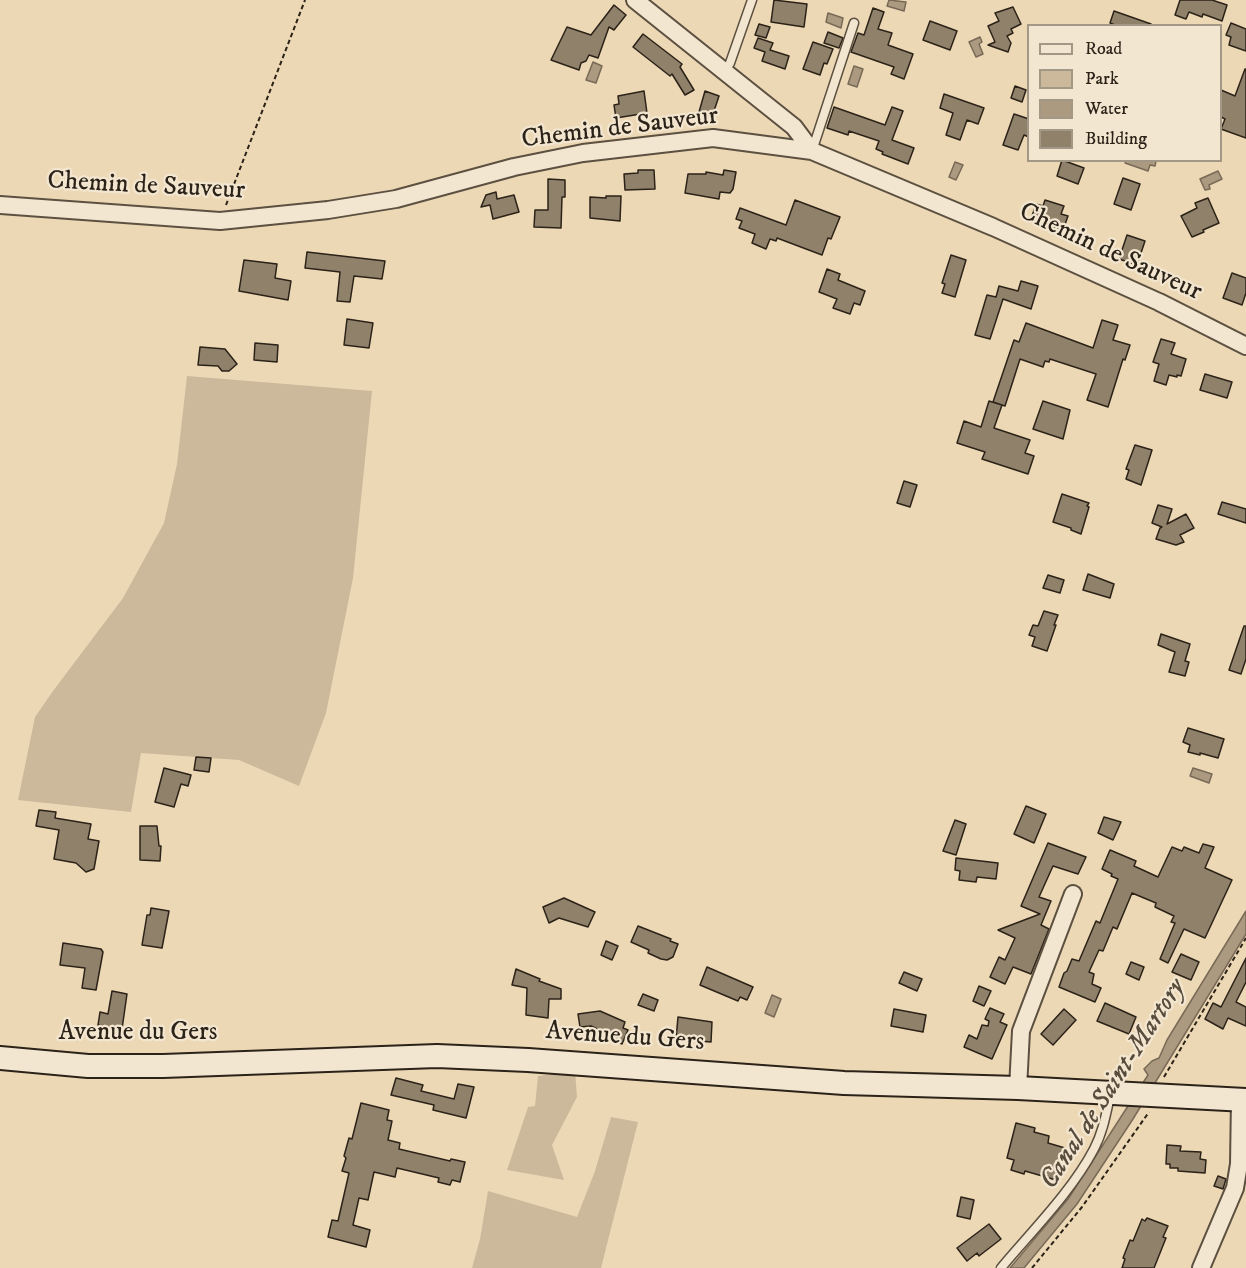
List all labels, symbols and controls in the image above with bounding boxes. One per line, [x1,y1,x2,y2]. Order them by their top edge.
legend [1027,24,1222,162]
text: Road [1085,38,1122,60]
text: Park [1085,68,1119,90]
text: Water [1085,98,1128,120]
street label: Chemin de Sauveur [520,101,720,157]
text: Building [1085,128,1147,150]
street label: Chemin de Sauveur [46,166,246,208]
street label: Chemin de Sauveur [1014,197,1206,309]
water label: Canal de Saint-Martory [1034,974,1194,1196]
street label: Avenue du Gers [545,1017,705,1059]
street label: Avenue du Gers [59,1018,217,1050]

